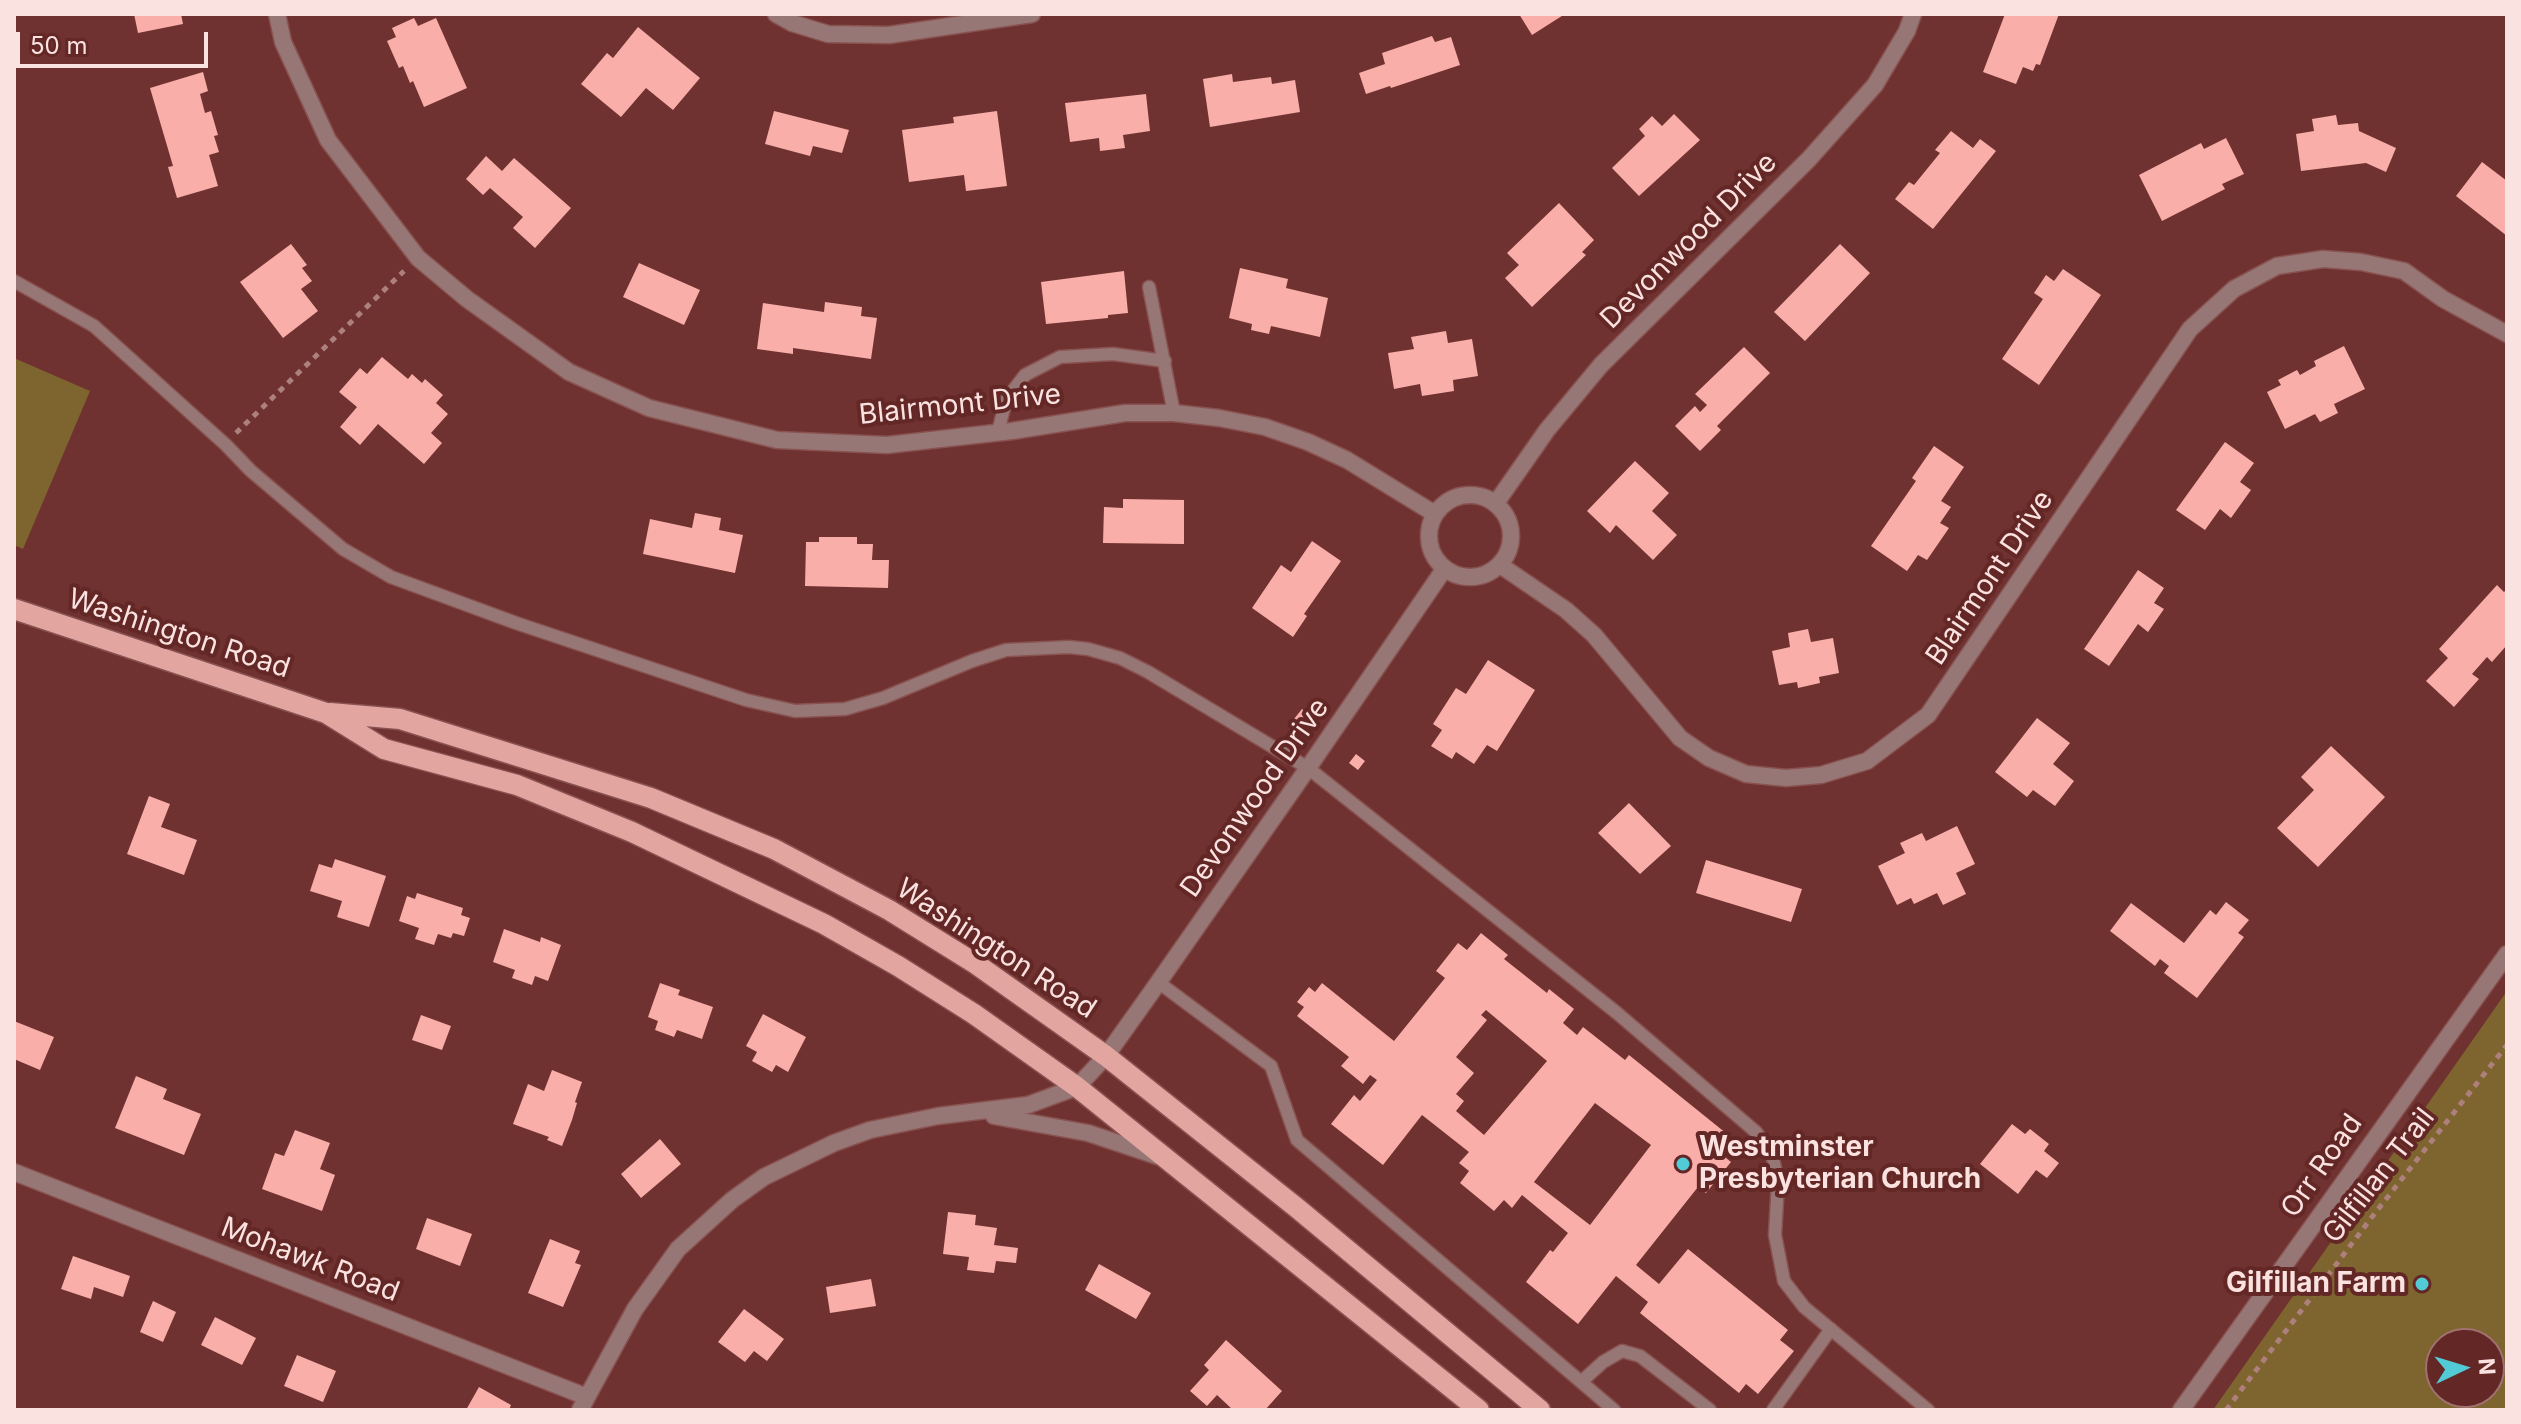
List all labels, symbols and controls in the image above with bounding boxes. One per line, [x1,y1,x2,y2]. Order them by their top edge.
scale bar [20,16,212,66]
text: 50 m [30,31,88,60]
street label: Devonwood Drive [1594,146,1784,336]
street label: Blairmont Drive [857,378,1063,432]
street label: Blairmont Drive [1919,484,2061,672]
street label: Washington Road [64,582,294,686]
street label: Devonwood Drive [1174,692,1336,904]
street label: Washington Road [890,872,1102,1026]
street label: Gilfillan Trail [2316,1102,2442,1250]
street label: Orr Road [2274,1108,2370,1224]
place label: Westminster Presbyterian Church [1699,1131,1981,1197]
marker: Westminster Presbyterian Church [1674,1155,1692,1173]
street label: Mohawk Road [216,1211,404,1309]
place label: Gilfillan Farm [2226,1267,2406,1301]
marker: Gilfillan Farm [2413,1275,2431,1293]
north arrow [2425,1328,2505,1408]
text: N [2473,1357,2501,1376]

